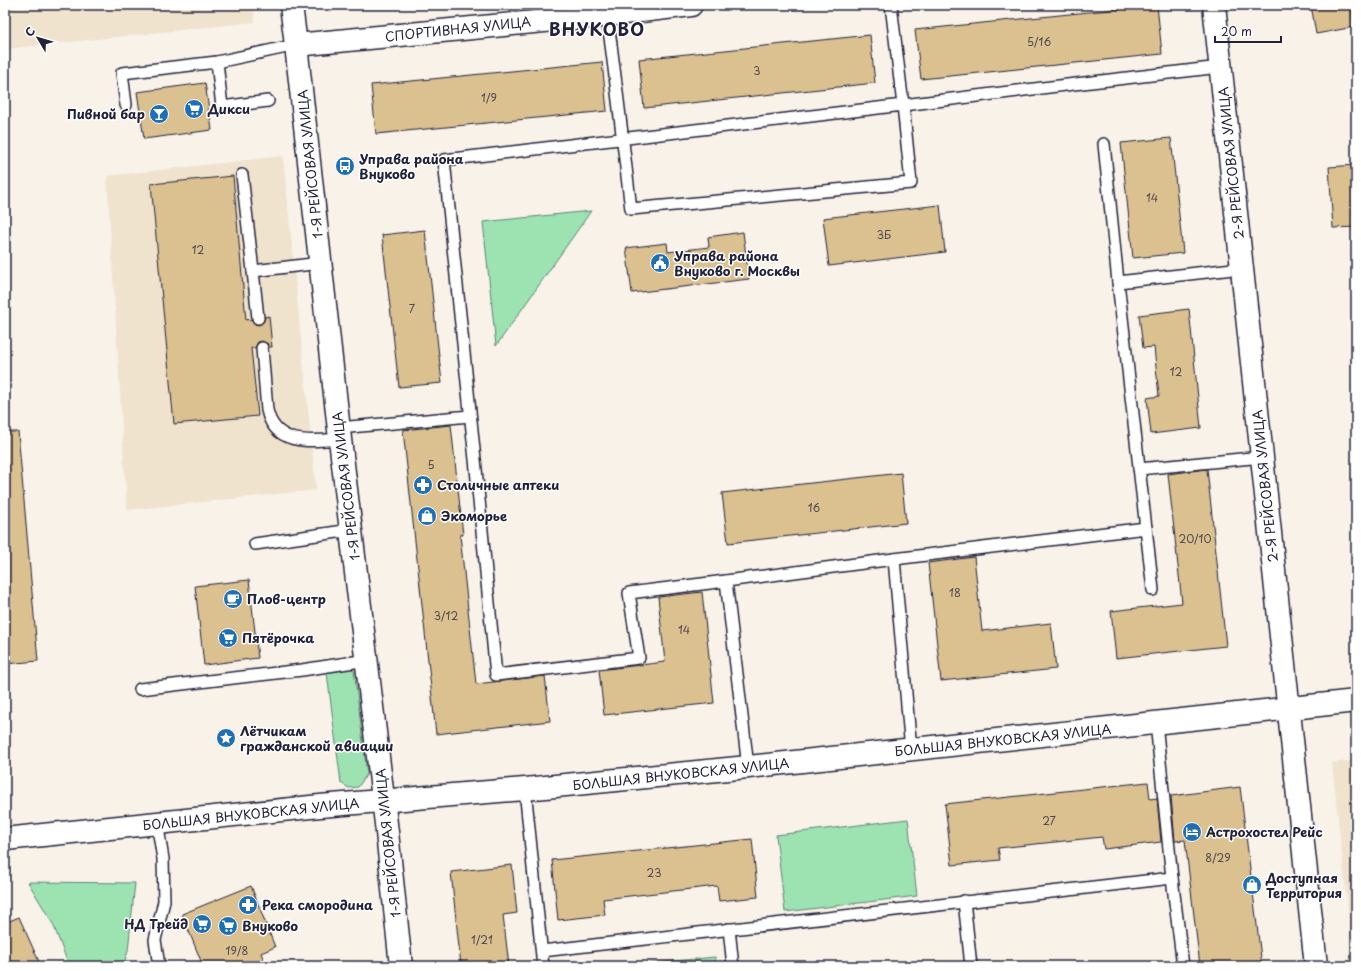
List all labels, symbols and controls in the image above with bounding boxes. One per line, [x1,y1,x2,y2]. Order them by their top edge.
street label: СПОРТИВНАЯ УЛИЦА [384,11,532,46]
district label: ВНУКОВО [549,16,645,42]
north arrow [18,18,58,58]
scale bar [1215,18,1281,44]
text: 20 m [1221,22,1252,40]
text: С [20,23,39,40]
house number: 5/16 [1027,33,1051,50]
house number: 3 [753,62,761,79]
street label: 2-Я РЕЙСОВАЯ УЛИЦА [1213,86,1248,240]
street label: 1-Я РЕЙСОВАЯ УЛИЦА [292,89,327,239]
house number: 1/9 [481,89,497,106]
supermarket icon: Дикси [183,98,205,120]
place label: Дикси [207,99,250,118]
bar icon: Пивной бар [148,103,170,125]
place label: Пивной бар [67,104,145,123]
place label: Управа района Внуково [359,149,464,183]
bus stop icon: Управа района Внуково [334,155,356,177]
house number: 14 [1146,189,1158,206]
house number: 3Б [877,226,891,243]
house number: 12 [192,241,205,258]
place label: Управа района Внуково г. Москвы [674,246,800,280]
public building icon: Управа района Внуково г. Москвы [649,252,671,274]
house number: 7 [409,300,415,317]
house number: 12 [1170,363,1183,380]
street label: 2-Я РЕЙСОВАЯ УЛИЦА [1247,409,1282,563]
street label: 1-Я РЕЙСОВАЯ УЛИЦА [327,411,364,561]
house number: 5 [427,456,435,473]
pharmacy icon: Столичные аптеки [412,474,434,496]
place label: Столичные аптеки [437,475,560,494]
house number: 16 [808,499,821,516]
shop icon: Экоморье [416,505,438,527]
place label: Экоморье [441,506,507,525]
house number: 20/10 [1178,530,1212,547]
house number: 18 [949,584,961,601]
cafe icon: Плов-центр [222,588,244,610]
place label: Плов-центр [247,589,326,608]
house number: 3/12 [434,607,458,624]
house number: 14 [678,621,690,638]
supermarket icon: Пятёрочка [217,627,239,649]
place label: Пятёрочка [242,628,314,647]
street label: БОЛЬШАЯ ВНУКОВСКАЯ УЛИЦА [894,719,1112,760]
place label: Лётчикам гражданской авиации [240,721,394,755]
place icon: Лётчикам гражданской авиации [215,727,237,749]
street label: БОЛЬШАЯ ВНУКОВСКАЯ УЛИЦА [572,753,790,794]
street label: 1-Я РЕЙСОВАЯ УЛИЦА [370,768,405,918]
street label: БОЛЬШАЯ ВНУКОВСКАЯ УЛИЦА [142,793,360,834]
house number: 27 [1042,812,1056,829]
hotel icon: Астрохостел Рейс [1181,821,1203,843]
place label: Астрохостел Рейс [1205,822,1323,841]
house number: 8/29 [1205,849,1231,866]
house number: 23 [647,864,661,881]
place label: Доступная Территория [1265,868,1342,902]
shop icon: Доступная Территория [1241,874,1263,896]
pharmacy icon: Река смородина [237,894,259,916]
place label: Река смородина [262,895,373,914]
supermarket icon: НД Трейд [191,913,213,935]
place label: НД Трейд [124,914,188,933]
supermarket icon: Внуково [217,915,239,937]
place label: Внуково [242,916,298,935]
house number: 1/21 [471,931,493,948]
house number: 19/8 [226,942,249,959]

